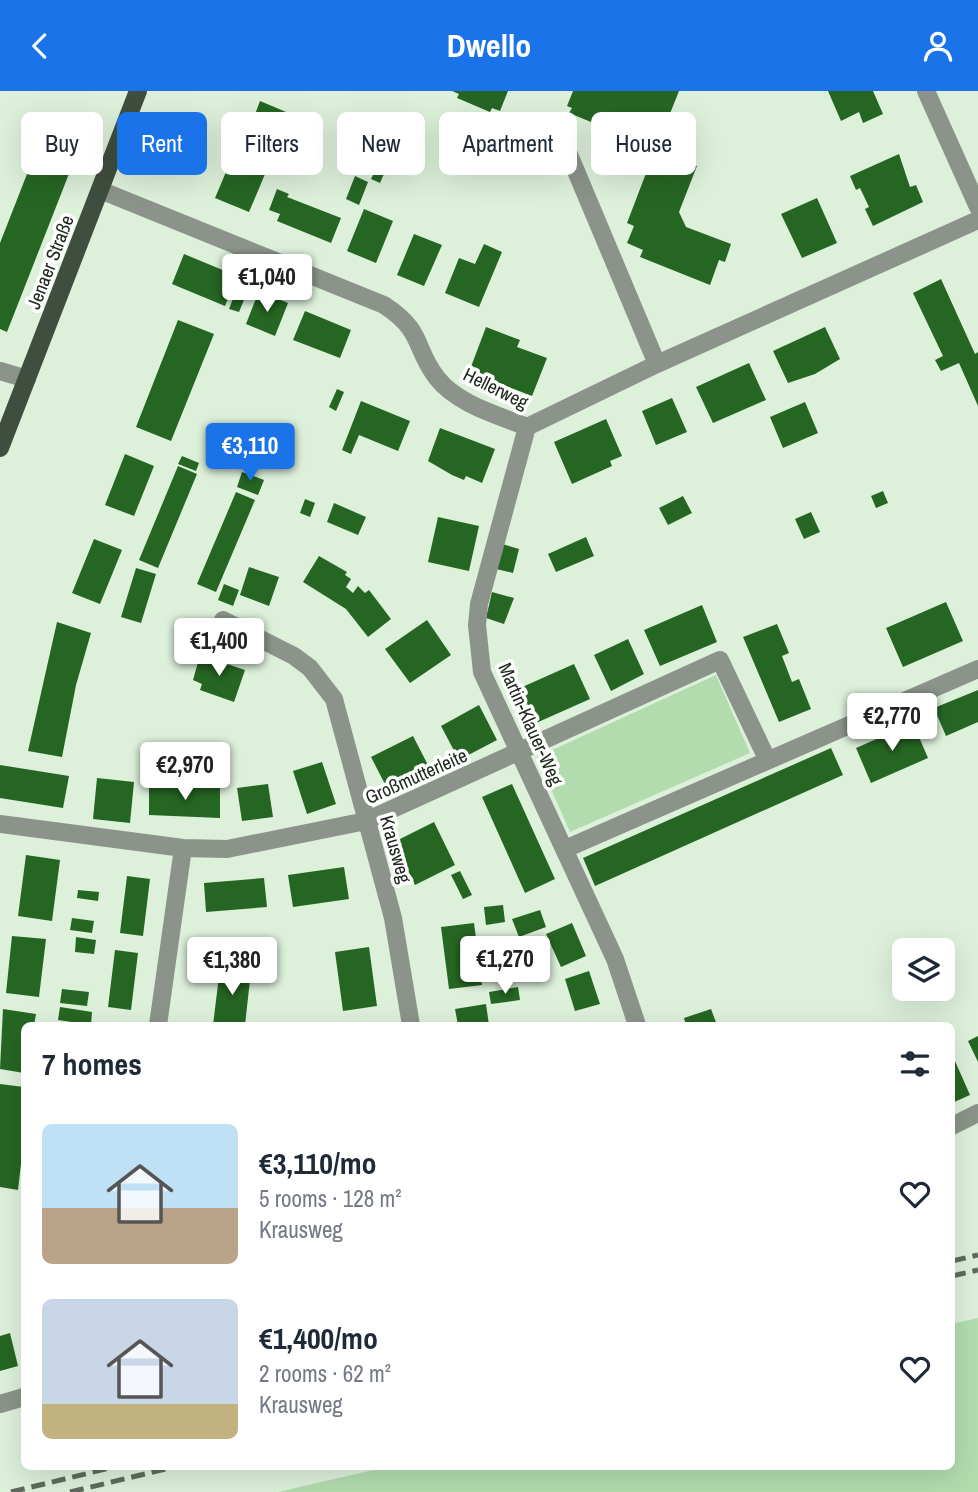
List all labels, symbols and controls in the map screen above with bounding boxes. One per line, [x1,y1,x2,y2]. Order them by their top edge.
text: Dwello [447,24,531,67]
icon: back [21,27,59,65]
icon: person [919,27,957,65]
chip: Buy [21,112,103,175]
chip: Rent [117,112,207,175]
chip: Filters [221,112,323,175]
chip: New [337,112,425,175]
chip: Apartment [439,112,577,175]
chip: House [591,112,696,175]
street label: Jenaer Straße [20,211,80,313]
pin: €1,040 [210,255,324,314]
text: €1,040 [238,261,296,292]
street label: Hellerweg [459,361,533,415]
pin: €3,110 [193,423,307,483]
text: €3,110 [222,430,278,461]
pin: €1,400 [162,619,276,678]
text: €1,400 [190,625,248,656]
street label: Martin-Klauer-Weg [492,659,570,790]
pin: €2,770 [835,693,949,753]
text: €2,770 [863,700,921,731]
street label: Großmutterleite [361,742,471,810]
pin: €2,970 [128,743,242,802]
text: €2,970 [156,749,214,780]
street label: Krausweg [374,812,418,886]
pin: €1,380 [175,937,289,997]
pin: €1,270 [448,937,562,996]
map controls [892,938,955,1001]
button: layers [892,938,955,1001]
text: €1,270 [476,943,534,974]
text: €1,380 [203,944,261,975]
text: 7 homes [42,1044,142,1084]
icon: filters [896,1045,934,1083]
text: €3,110/mo [259,1143,377,1183]
icon: home [98,1152,182,1236]
icon: heart [896,1175,934,1213]
text: 5 rooms · 128 m² [259,1183,402,1214]
text: Krausweg [259,1214,343,1245]
text: €1,400/mo [259,1318,378,1358]
icon: home [98,1327,182,1411]
icon: heart [896,1350,934,1388]
text: 2 rooms · 62 m² [259,1358,391,1389]
text: Krausweg [259,1389,343,1420]

